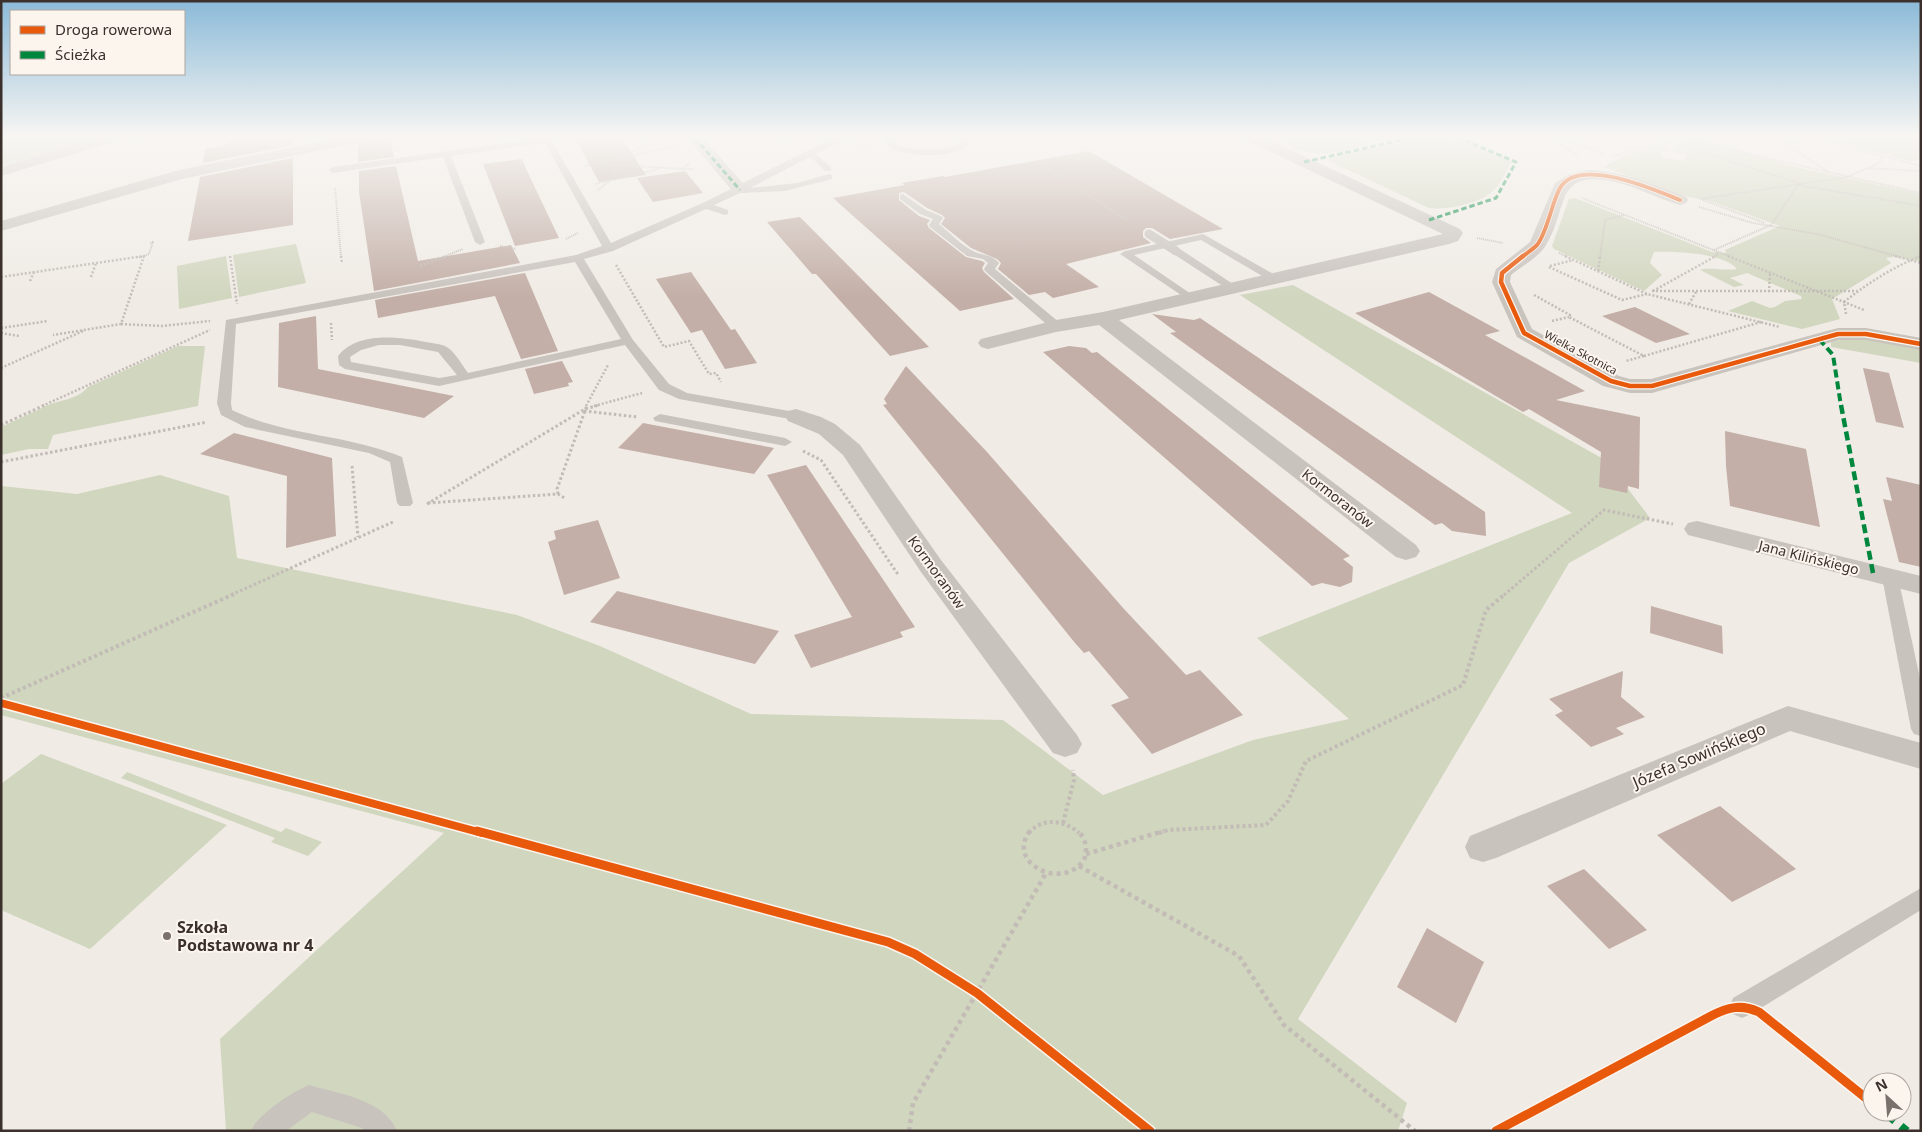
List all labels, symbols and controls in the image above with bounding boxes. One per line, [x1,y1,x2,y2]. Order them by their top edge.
legend [10,10,185,75]
text: Droga rowerowa [55,19,172,39]
text: Ścieżka [55,44,106,64]
street label: Wielka Skotnica [1542,326,1620,378]
street label: Kormoranów [1298,464,1378,532]
street label: Kormoranów [904,532,970,612]
street label: Jana Kilińskiego [1755,535,1861,579]
street label: Józefa Sowińskiego [1627,717,1769,794]
place label: Szkoła Podstawowa nr 4 [177,916,313,956]
marker: Szkoła Podstawowa nr 4 [161,930,173,942]
north arrow [1862,1072,1912,1122]
text: N [1872,1074,1890,1096]

